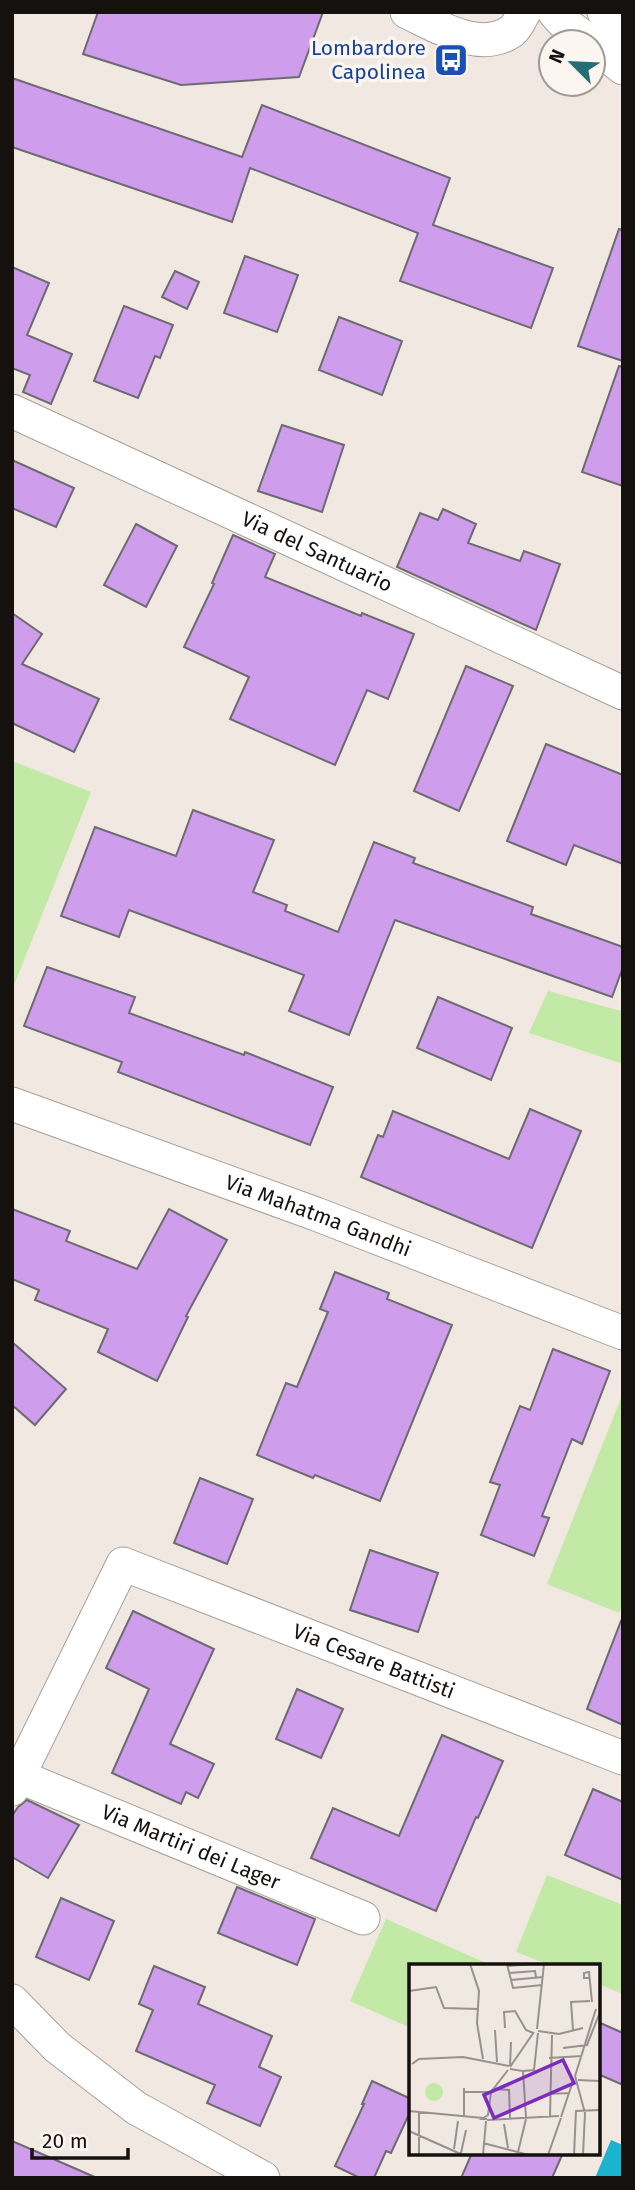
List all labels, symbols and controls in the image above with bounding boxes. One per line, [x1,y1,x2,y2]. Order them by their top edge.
north arrow [537,28,607,98]
place label: Lombardore Capolinea [311,35,426,85]
bus stop icon: Lombardore Capolinea [432,41,470,79]
text: N [544,46,570,67]
street label: Via del Santuario [238,506,397,598]
street label: Via Mahatma Gandhi [222,1169,415,1263]
street label: Via Cesare Battisti [289,1618,459,1705]
street label: Via Martiri dei Lager [98,1799,284,1896]
inset map [409,1964,600,2155]
scale bar [32,2116,128,2160]
text: 20 m [42,2128,88,2154]

